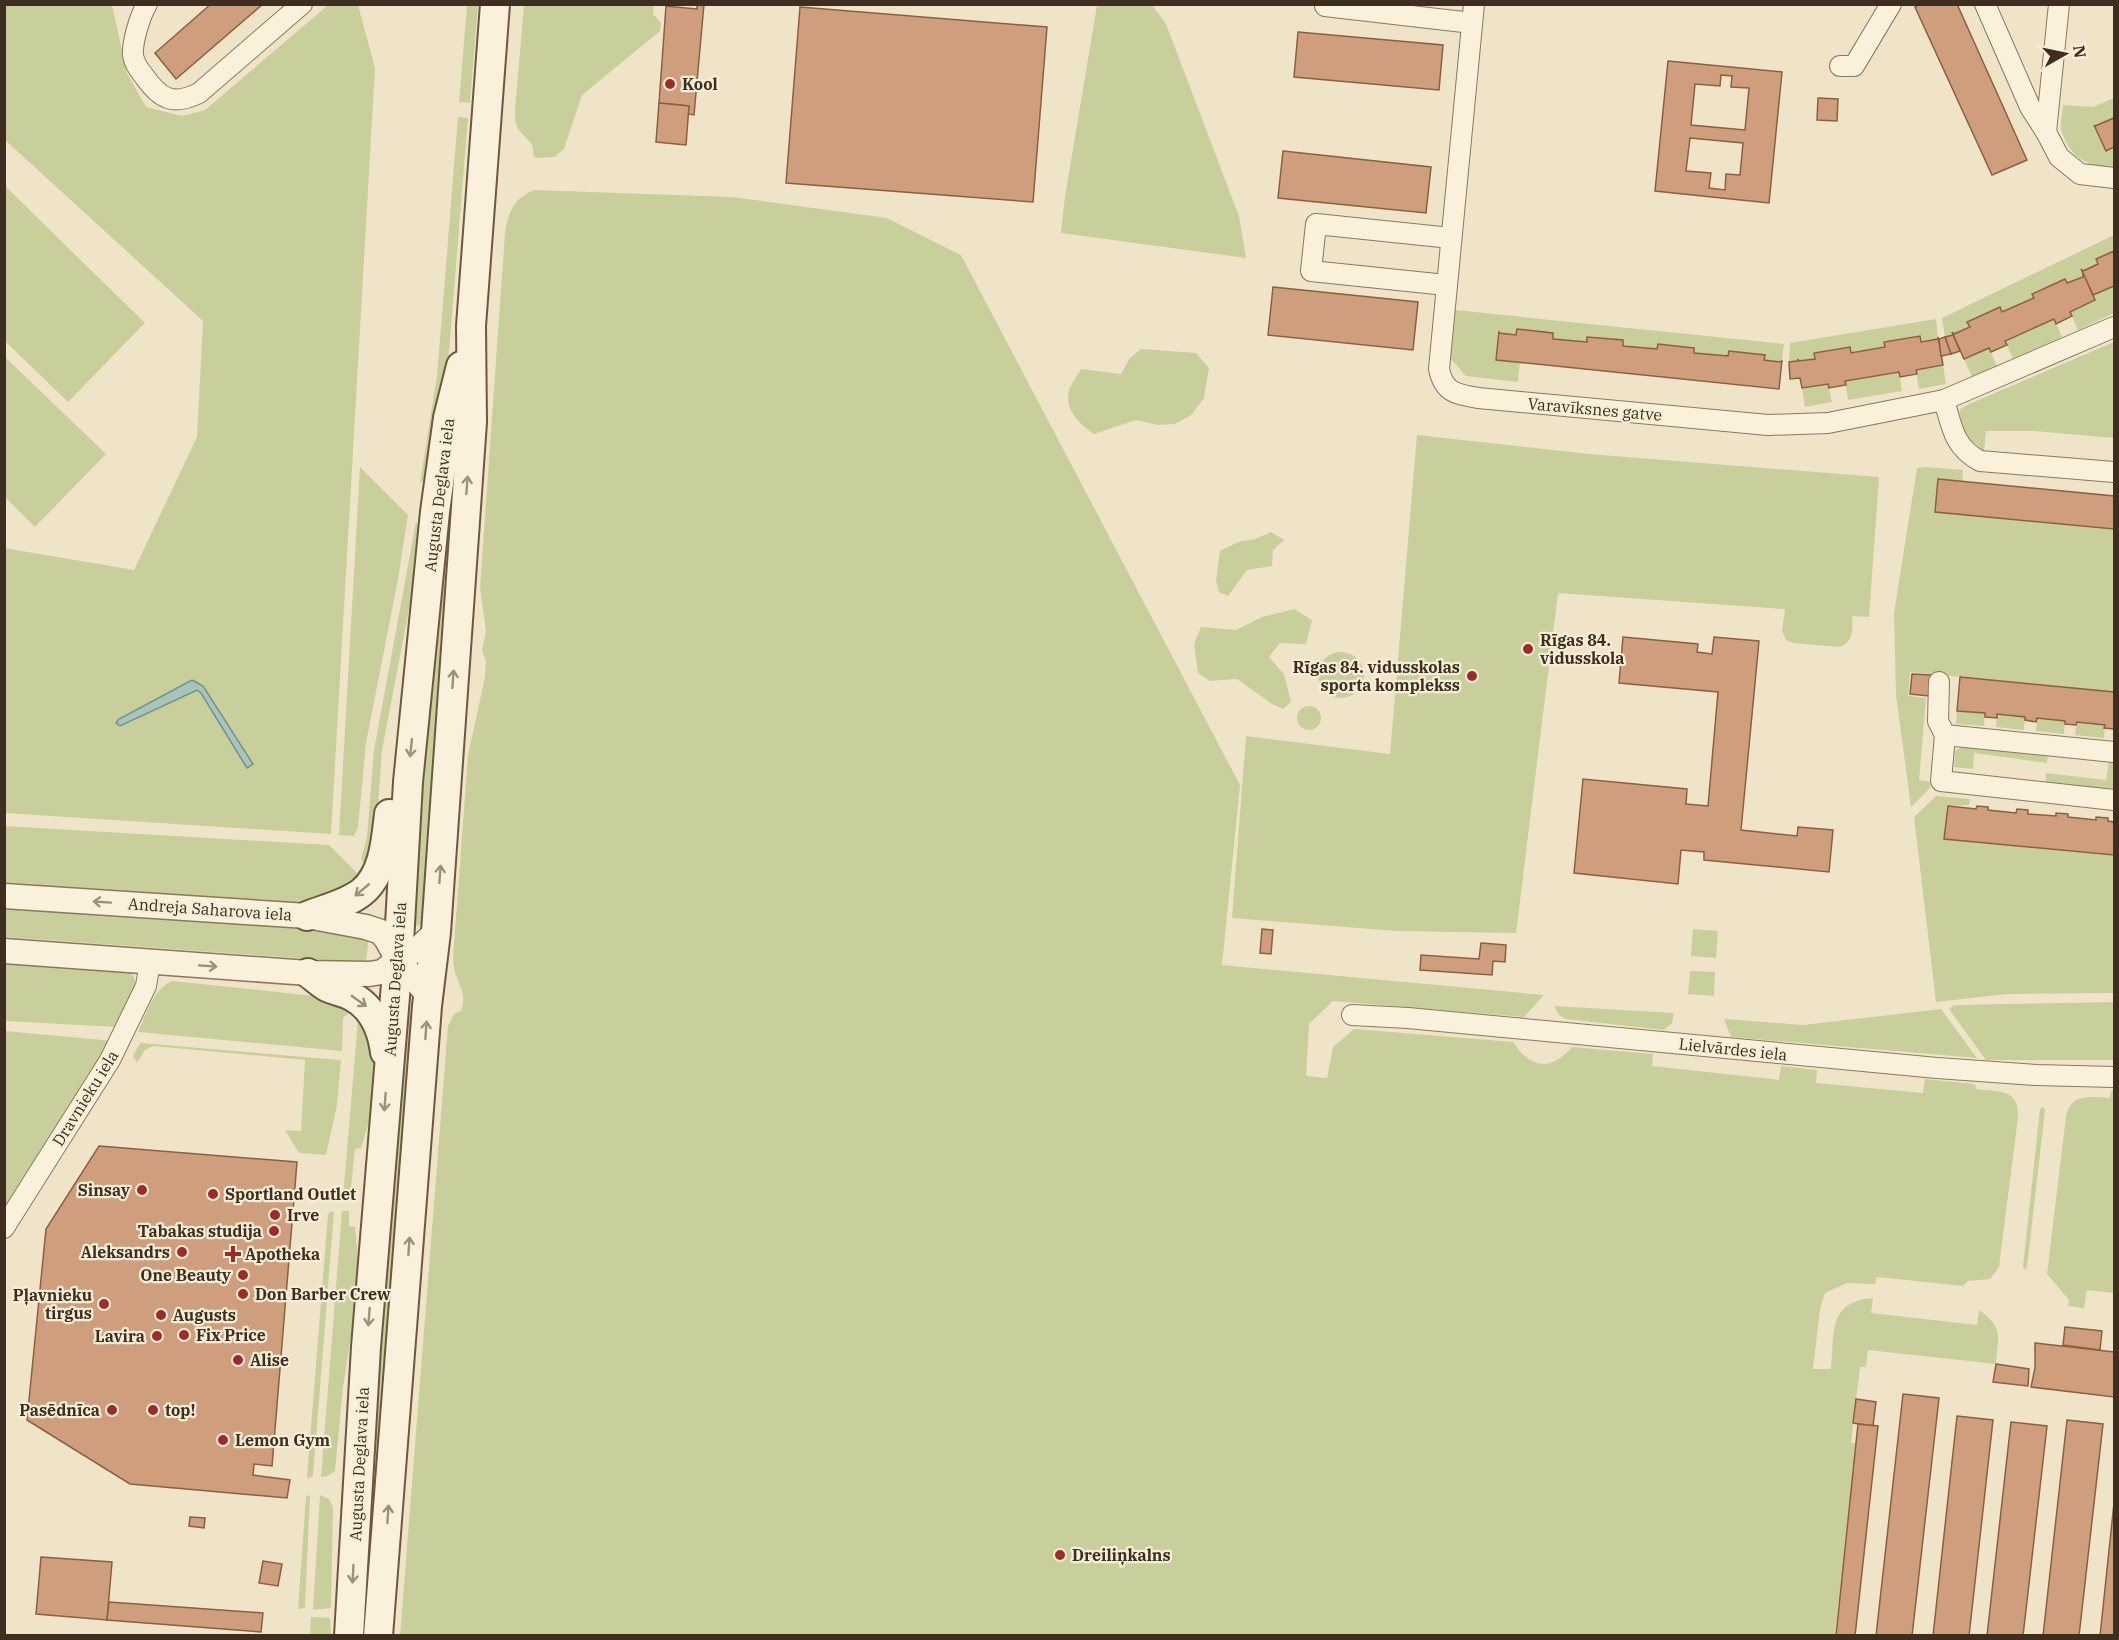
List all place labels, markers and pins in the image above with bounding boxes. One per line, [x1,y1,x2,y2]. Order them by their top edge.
place label: Kool [682,74,718,94]
marker: Kool [663,77,677,91]
place label: Rīgas 84. vidusskola [1540,630,1624,668]
marker: Rīgas 84. vidusskola [1521,642,1535,656]
place label: Rīgas 84. vidusskolas sporta komplekss [1293,657,1460,695]
marker: Rīgas 84. vidusskolas sporta komplekss [1465,669,1479,683]
place label: Sinsay [78,1180,131,1200]
marker: Sinsay [135,1183,149,1197]
place label: Sportland Outlet [225,1184,356,1204]
marker: Sportland Outlet [206,1187,220,1201]
place label: Irve [287,1205,319,1225]
marker: Irve [268,1208,282,1222]
place label: Tabakas studija [138,1221,262,1241]
marker: Tabakas studija [267,1224,281,1238]
place label: Aleksandrs [81,1242,170,1262]
place label: Apotheka [245,1244,320,1264]
marker: Aleksandrs [175,1245,189,1259]
marker: Apotheka [226,1247,240,1261]
place label: One Beauty [140,1265,232,1285]
marker: One Beauty [236,1268,250,1282]
place label: Don Barber Crew [255,1284,391,1304]
place label: Pļavnieku tirgus [13,1285,92,1323]
marker: Don Barber Crew [236,1287,250,1301]
marker: Pļavnieku tirgus [97,1297,111,1311]
place label: Augusts [173,1305,236,1325]
marker: Augusts [154,1308,168,1322]
place label: Fix Price [196,1325,266,1345]
place label: Lavira [95,1326,145,1346]
marker: Fix Price [177,1328,191,1342]
marker: Lavira [150,1329,164,1343]
place label: Alise [250,1350,289,1370]
marker: Alise [231,1353,245,1367]
place label: Pasēdnīca [19,1400,100,1420]
place label: top! [165,1400,195,1420]
marker: Pasēdnīca [105,1403,119,1417]
marker: top! [146,1403,160,1417]
place label: Lemon Gym [235,1430,331,1450]
marker: Lemon Gym [216,1433,230,1447]
place label: Dreiliņkalns [1072,1545,1171,1566]
marker: Dreiliņkalns [1053,1548,1067,1562]

